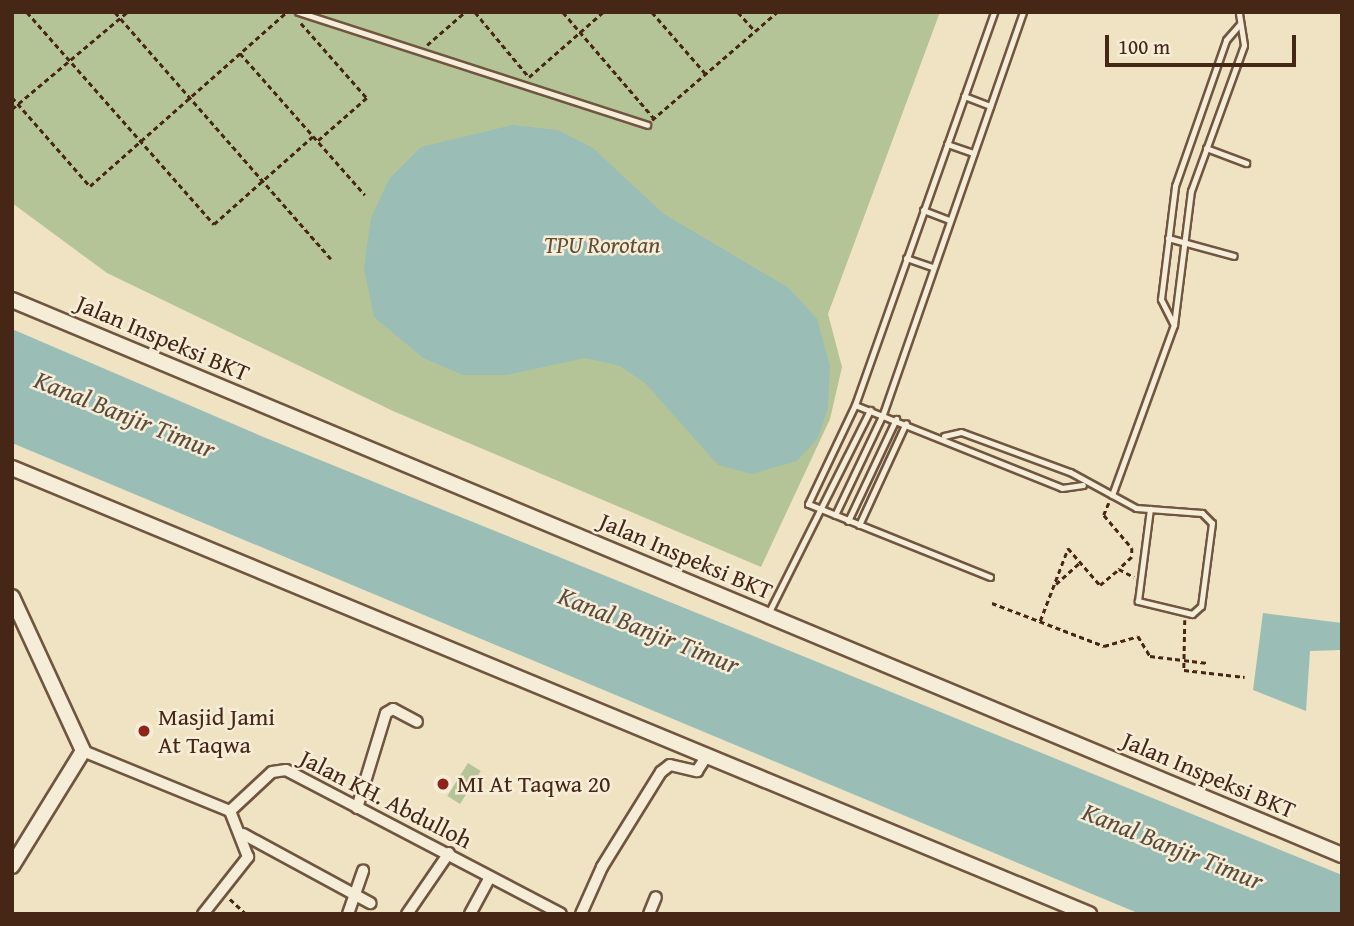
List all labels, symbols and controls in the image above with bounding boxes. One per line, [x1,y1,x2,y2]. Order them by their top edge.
scale bar [1109,21,1300,65]
text: 100 m [1118,31,1170,62]
park label: TPU Rorotan [544,231,660,259]
street label: Jalan Inspeksi BKT [72,289,254,387]
water label: Kanal Banjir Timur [30,364,220,464]
street label: Jalan Inspeksi BKT [595,507,777,605]
water label: Kanal Banjir Timur [554,580,744,680]
place label: Masjid Jami At Taqwa [158,703,275,759]
marker: Masjid Jami At Taqwa [136,723,152,739]
street label: Jalan Inspeksi BKT [1118,726,1300,824]
street label: Jalan KH. Abdulloh [295,743,477,855]
place label: MI At Taqwa 20 [457,770,611,798]
marker: MI At Taqwa 20 [435,776,451,792]
water label: Kanal Banjir Timur [1078,796,1268,896]

